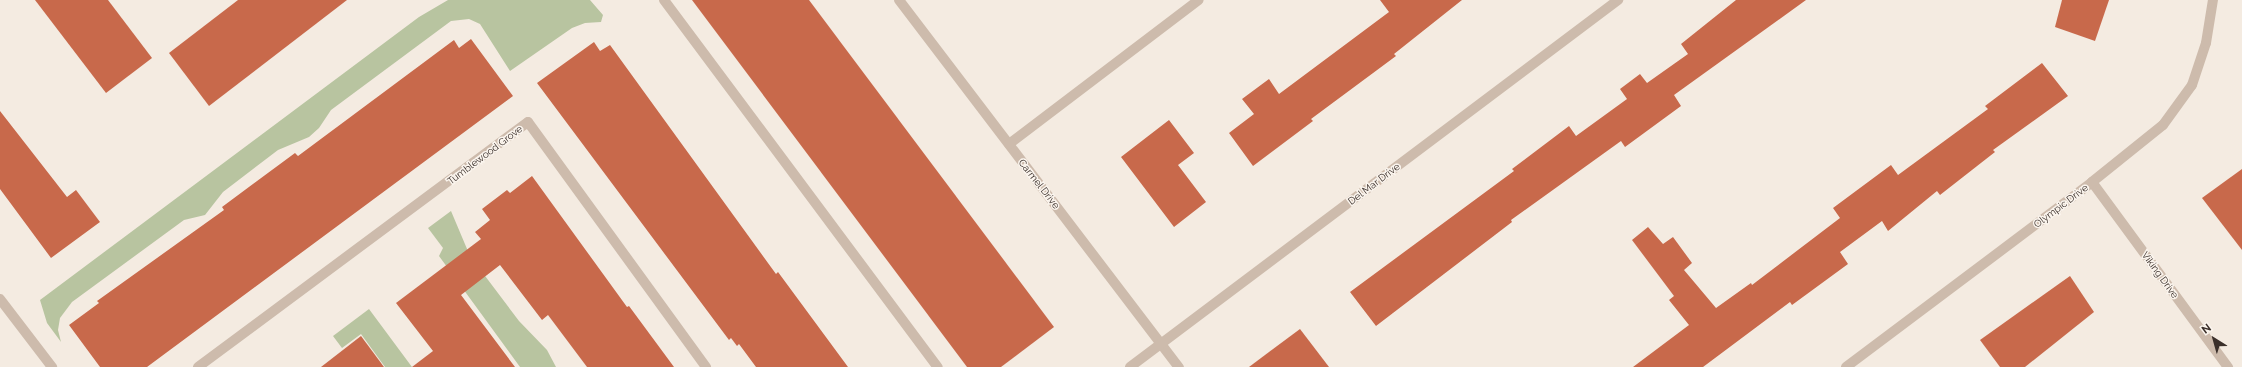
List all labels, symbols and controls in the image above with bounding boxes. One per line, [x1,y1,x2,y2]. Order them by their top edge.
street label: Tumblewood Grove [445,123,525,187]
street label: Carmel Drive [1016,157,1062,211]
street label: Del Mar Drive [1345,160,1403,208]
street label: Olympic Drive [2031,182,2091,230]
street label: Viking Drive [2139,249,2181,301]
north arrow [2194,319,2234,359]
text: N [2199,321,2214,337]

